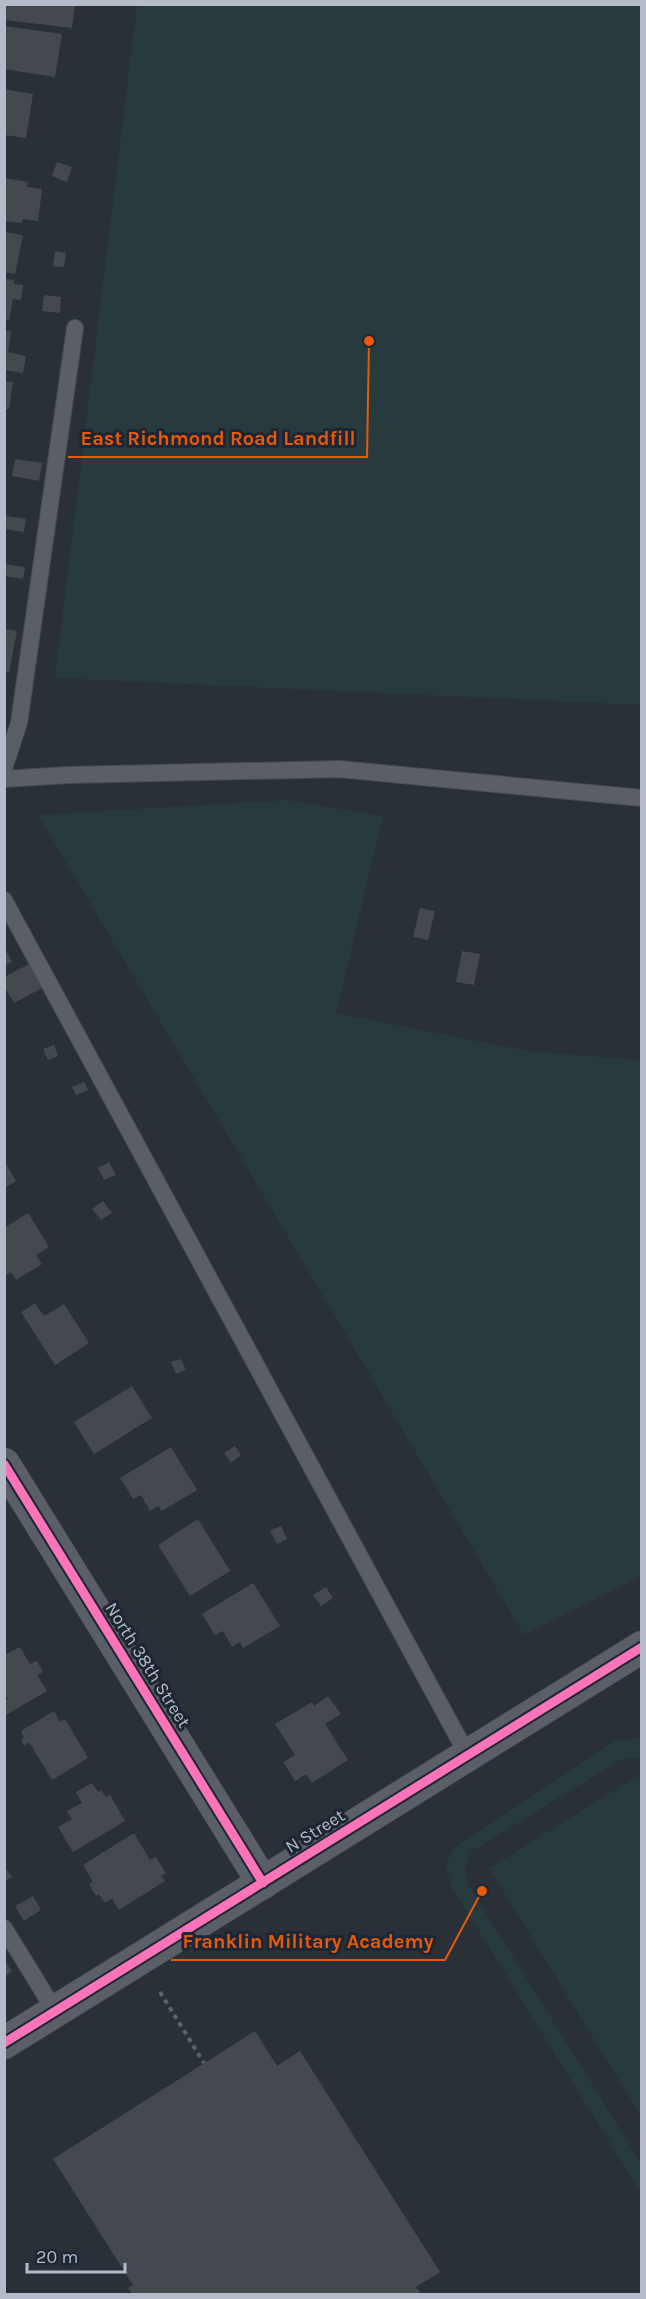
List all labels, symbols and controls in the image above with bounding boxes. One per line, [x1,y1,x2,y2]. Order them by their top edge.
callout: East Richmond Road Landfill [68,419,367,457]
text: East Richmond Road Landfill [80,427,356,450]
street label: North 38th Street [101,1598,195,1732]
street label: N Street [281,1804,349,1858]
callout: Franklin Military Academy [171,1922,445,1960]
text: Franklin Military Academy [183,1930,433,1953]
scale bar [27,2236,124,2274]
text: 20 m [36,2246,78,2268]

